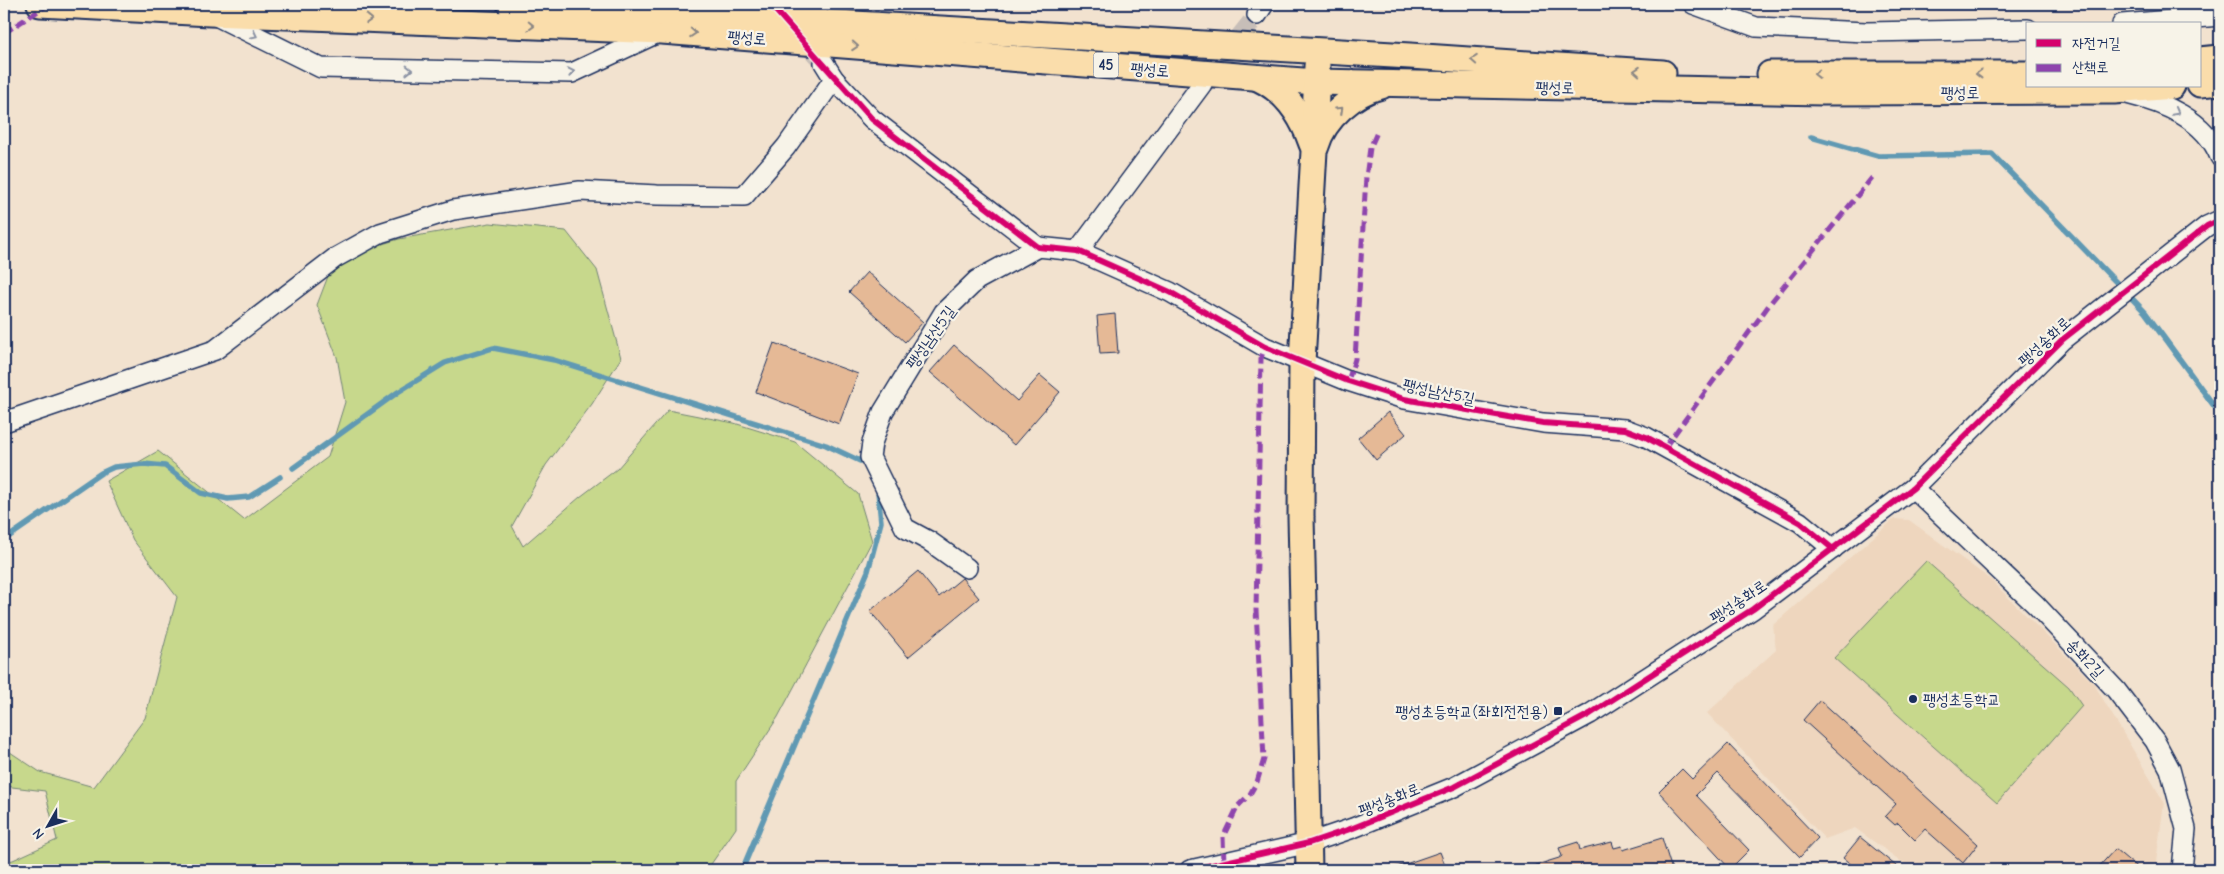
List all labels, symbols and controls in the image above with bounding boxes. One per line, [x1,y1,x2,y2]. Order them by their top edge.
one-way arrow [365,14,373,25]
one-way arrow [527,20,535,31]
legend [2026,22,2202,88]
one-way arrow [690,28,698,39]
street label: 팽성로 [727,28,767,48]
one-way arrow [249,29,258,39]
text: 자전거길 [2072,34,2120,52]
one-way arrow [852,40,860,51]
road number: 45 [1094,52,1118,78]
one-way arrow [1470,55,1478,66]
text: 산책로 [2072,58,2108,76]
street label: 팽성로 [1130,60,1170,80]
one-way arrow [406,65,413,75]
one-way arrow [1632,66,1640,77]
one-way arrow [567,67,575,77]
one-way arrow [1812,69,1820,79]
one-way arrow [1975,69,1982,79]
street label: 팽성로 [1536,79,1574,97]
street label: 팽성로 [1941,84,1979,102]
one-way arrow [2171,106,2180,116]
one-way arrow [1335,107,1344,116]
street label: 팽성남산5길 [902,302,959,373]
street label: 팽성송화로 [2015,313,2074,370]
street label: 팽성남산5길 [1401,376,1477,408]
street label: 팽성송화로 [1707,576,1770,627]
street label: 송화2길 [2063,635,2108,682]
place label: 팽성초등학교 [1923,691,2000,709]
marker: 팽성초등학교 [1907,693,1919,705]
place label: 팽성초등학교(좌회전전용) [1395,703,1548,721]
marker: 팽성초등학교(좌회전전용) [1552,705,1564,717]
street label: 팽성송화로 [1356,780,1423,820]
north arrow [22,802,72,852]
text: N [29,825,48,843]

